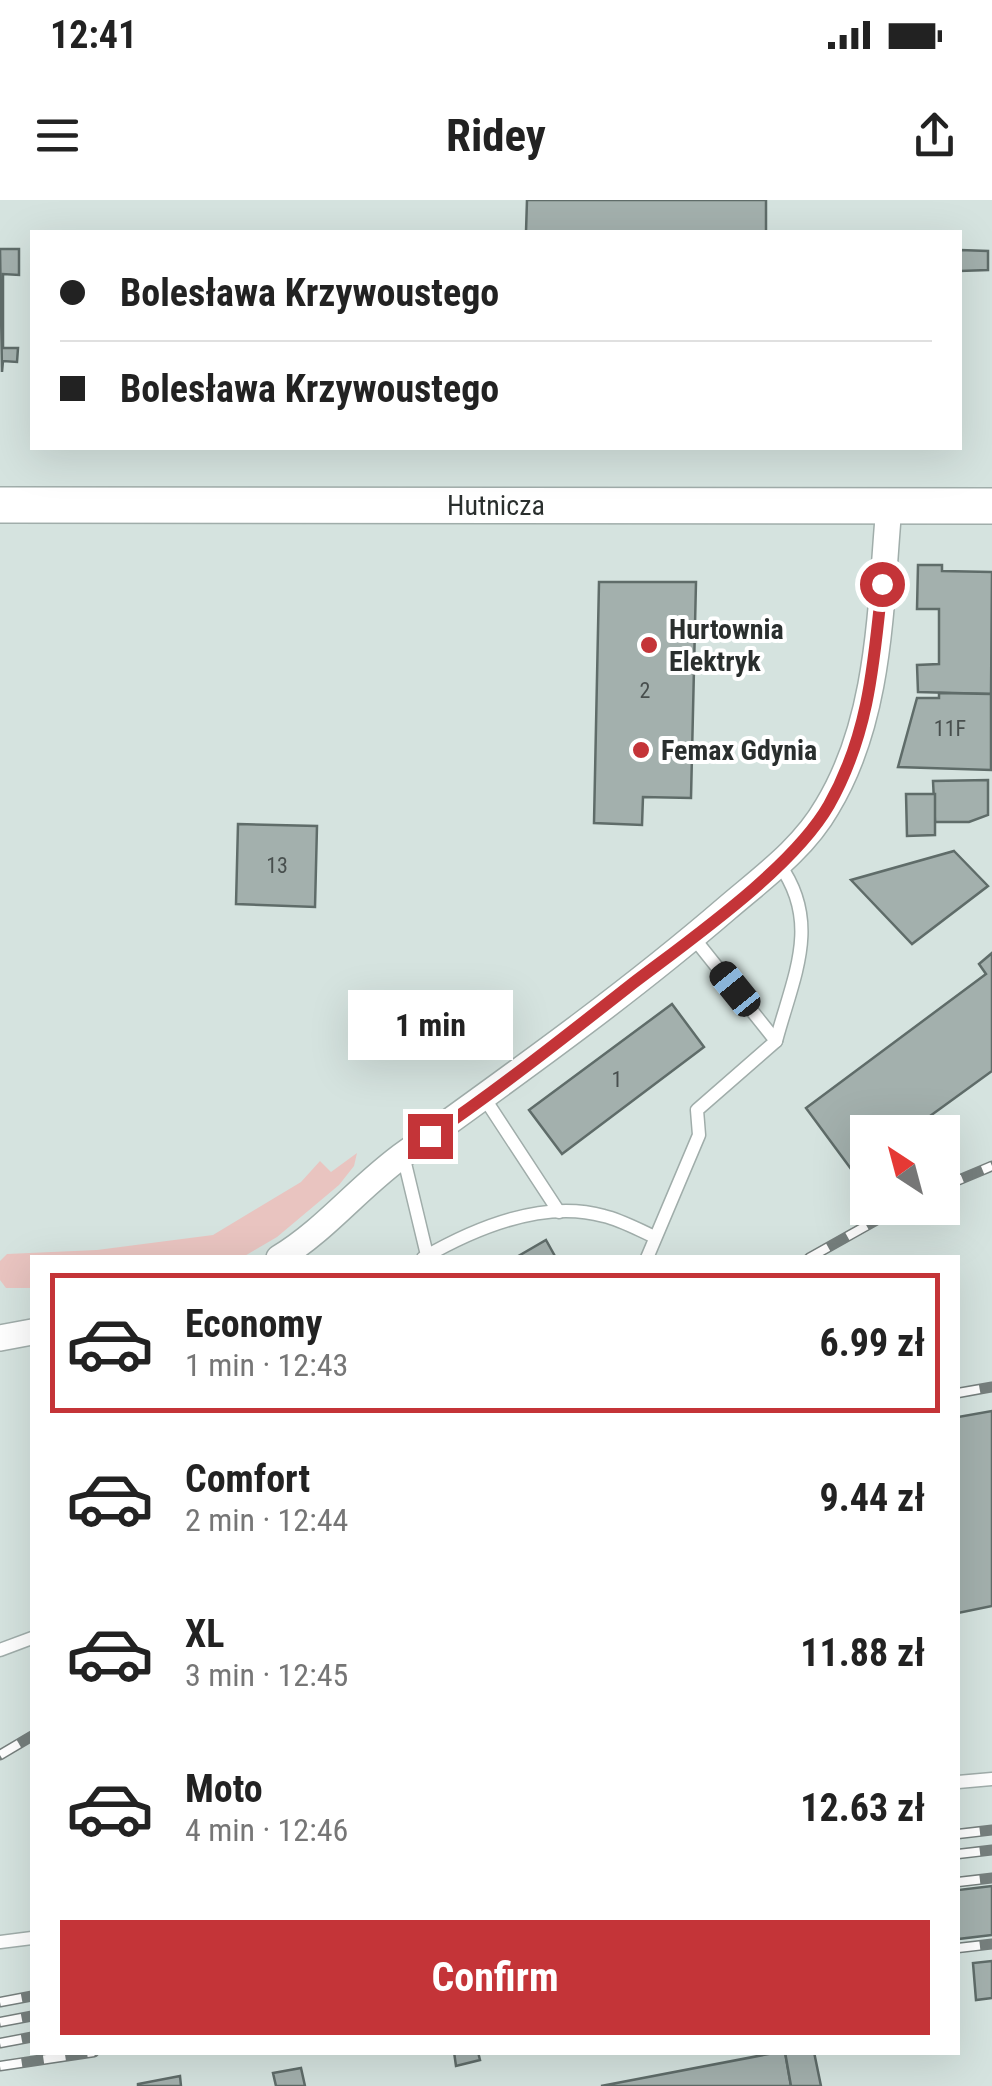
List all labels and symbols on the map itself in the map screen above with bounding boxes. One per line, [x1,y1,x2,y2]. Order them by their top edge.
street label: Hutnicza [447,489,545,522]
route start [860,562,905,607]
place label: Hurtownia Elektryk [669,613,784,678]
marker: Hurtownia Elektryk [638,634,660,656]
house number: 2 [640,678,650,703]
house number: 11F [934,716,966,741]
place label: Femax Gdynia [661,734,817,767]
marker: Femax Gdynia [630,739,652,761]
house number: 13 [266,853,288,878]
car [704,956,766,1022]
callout: 1 min [348,991,512,1061]
house number: 1 [612,1067,622,1092]
route end [408,1114,453,1159]
north arrow [850,1115,960,1225]

